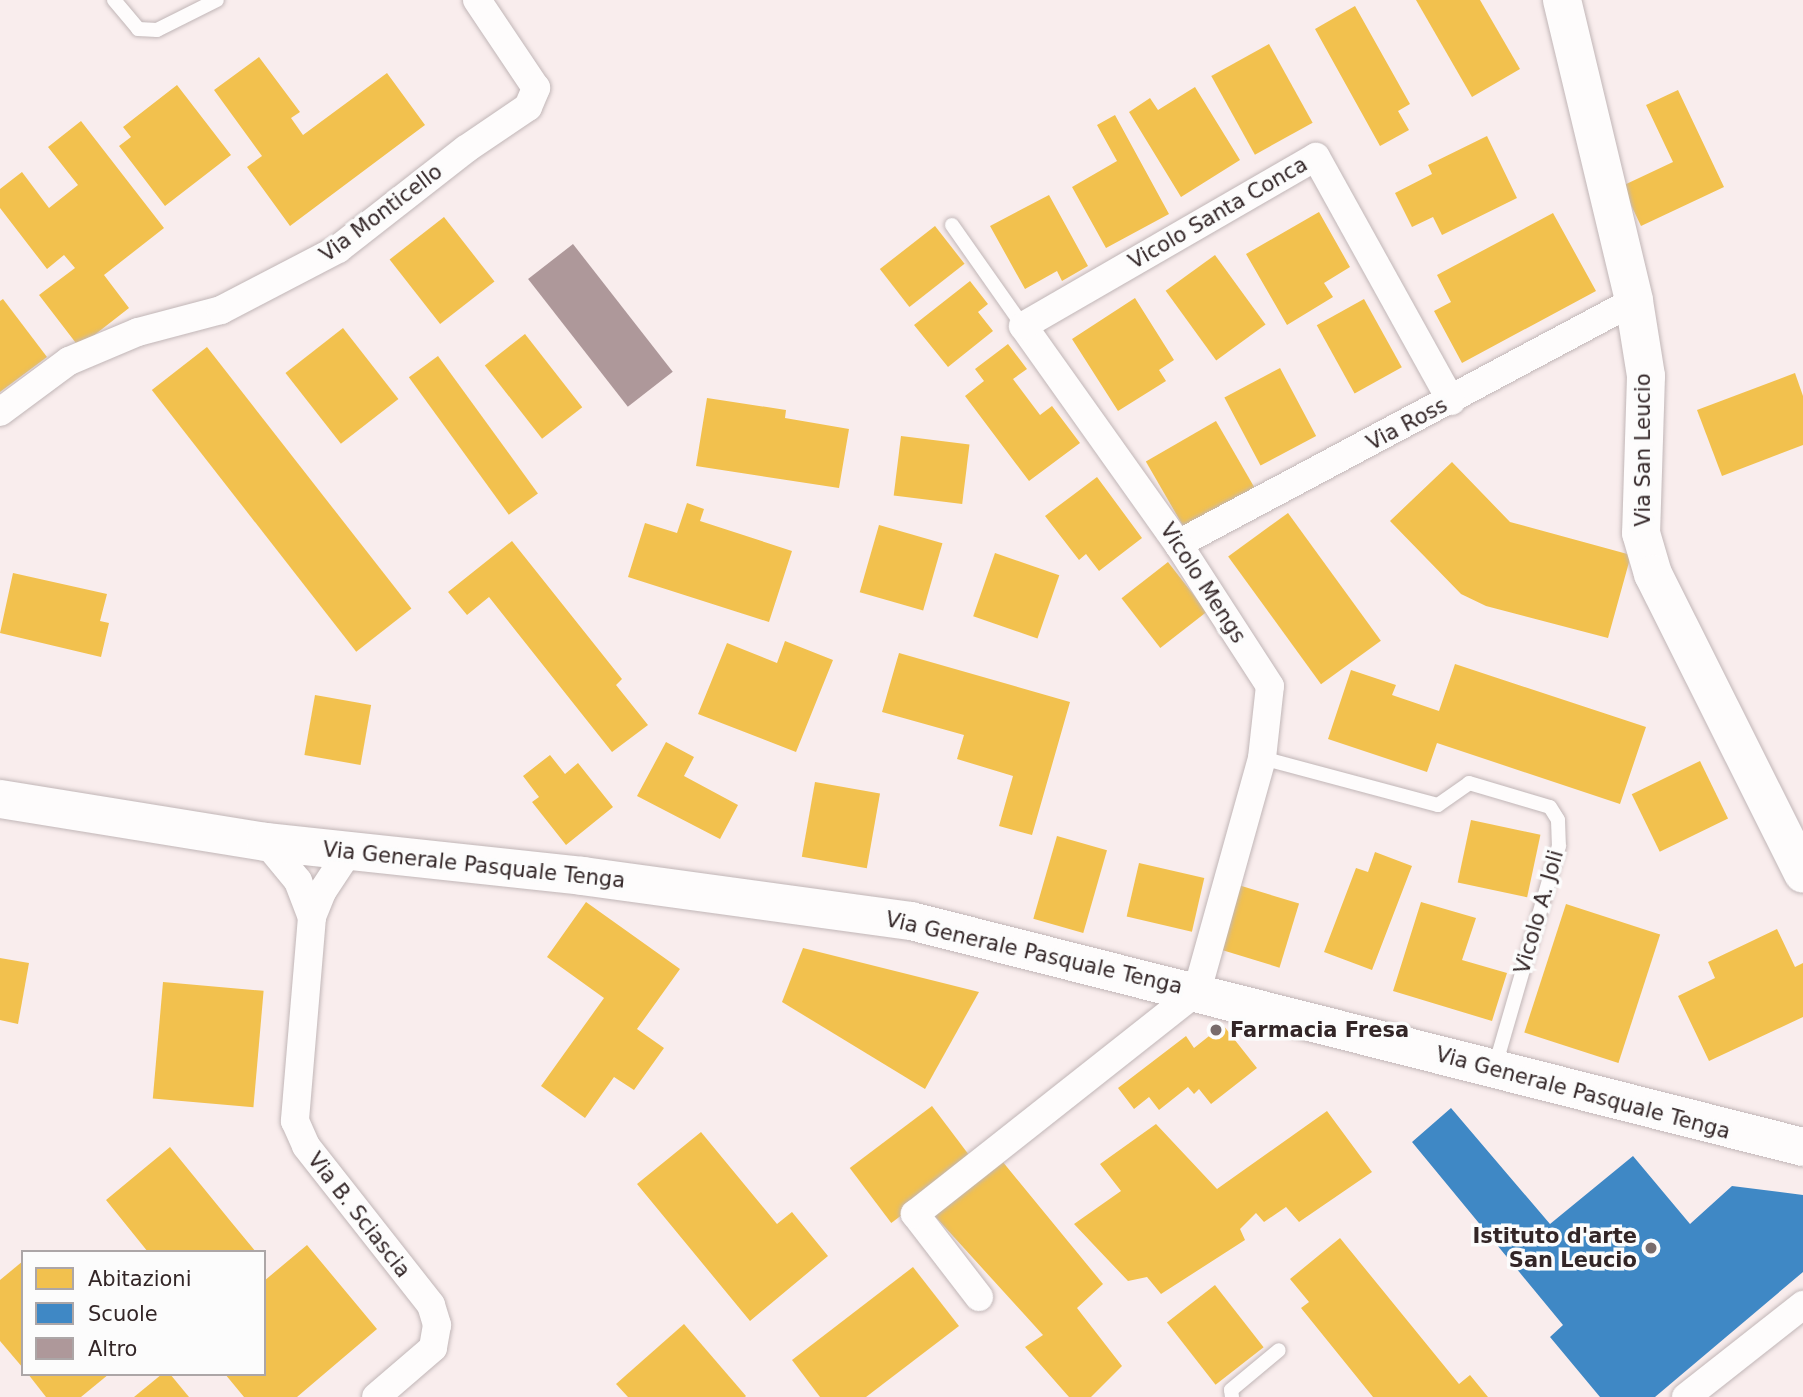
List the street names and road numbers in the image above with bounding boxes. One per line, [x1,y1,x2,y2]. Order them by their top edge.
street label: Vicolo Santa Conca [1124,152,1312,274]
street label: Via Monticello [315,159,447,267]
street label: Via San Leucio [1630,373,1656,527]
street label: Via Ross [1362,392,1452,456]
street label: Vicolo Mengs [1155,518,1251,648]
street label: Via Generale Pasquale Tenga [322,837,626,893]
street label: Vicolo A. Joli [1509,847,1569,977]
street label: Via Generale Pasquale Tenga [883,907,1185,999]
street label: Via Generale Pasquale Tenga [1433,1042,1733,1144]
street label: Via B. Sciascia [302,1147,416,1283]

